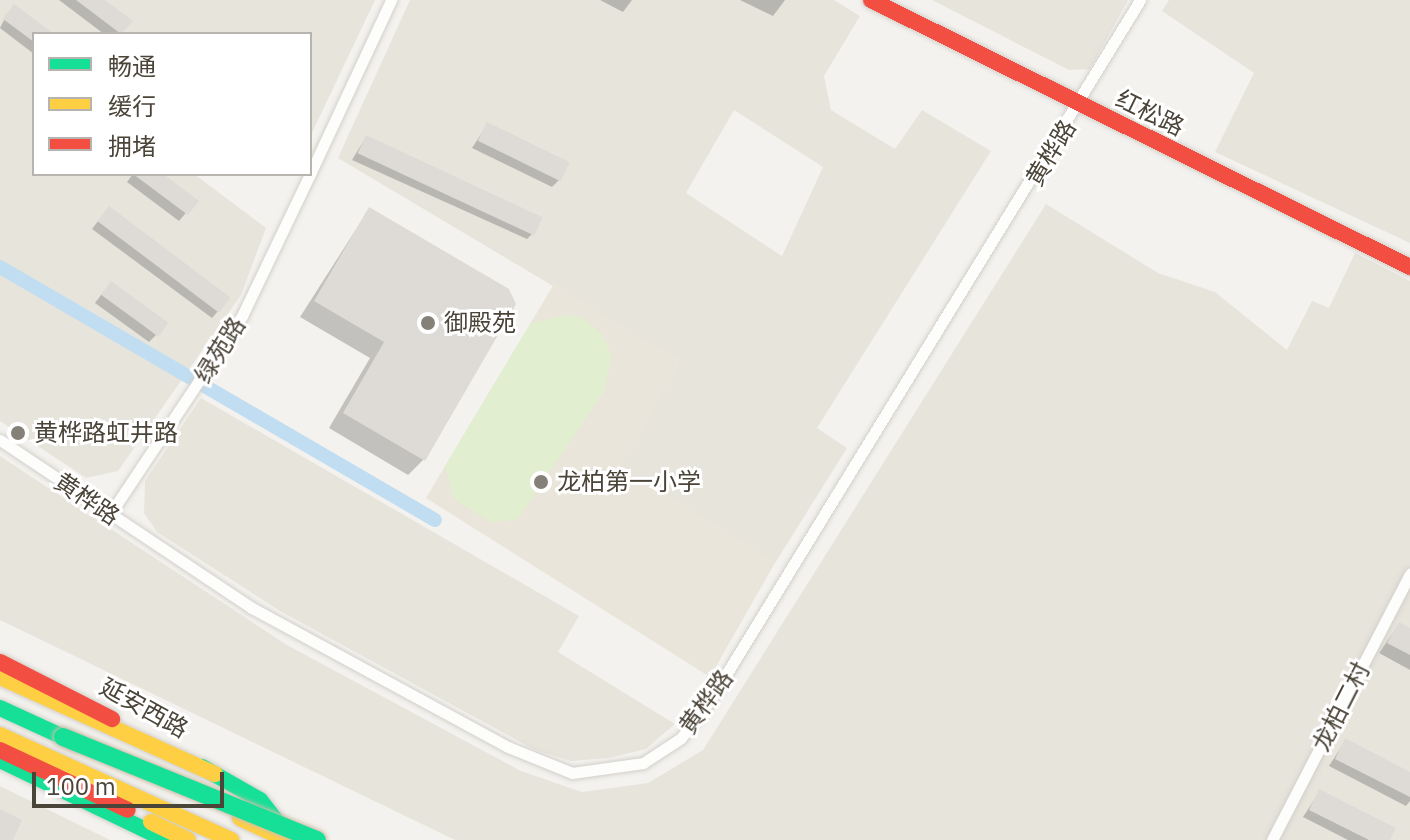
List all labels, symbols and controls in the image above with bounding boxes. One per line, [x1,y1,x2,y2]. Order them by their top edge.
legend [32,32,312,176]
text: 畅通 [108,50,156,82]
street label: 红松路 [1111,84,1189,142]
text: 缓行 [108,90,156,122]
street label: 黄桦路 [1020,115,1082,191]
text: 拥堵 [108,130,156,162]
place label: 御殿苑 [444,309,516,337]
street label: 绿苑路 [189,312,251,388]
marker: 御殿苑 [419,314,437,332]
place label: 黄桦路虹井路 [34,419,178,447]
marker: 黄桦路虹井路 [9,424,27,442]
street label: 黄桦路 [49,467,125,531]
place label: 龙柏第一小学 [557,468,701,496]
marker: 龙柏第一小学 [532,473,550,491]
street label: 龙柏二村 [1306,658,1376,756]
street label: 黄桦路 [673,664,739,740]
street label: 延安西路 [95,672,193,744]
scale bar [36,756,228,806]
text: 100 m [46,770,116,802]

